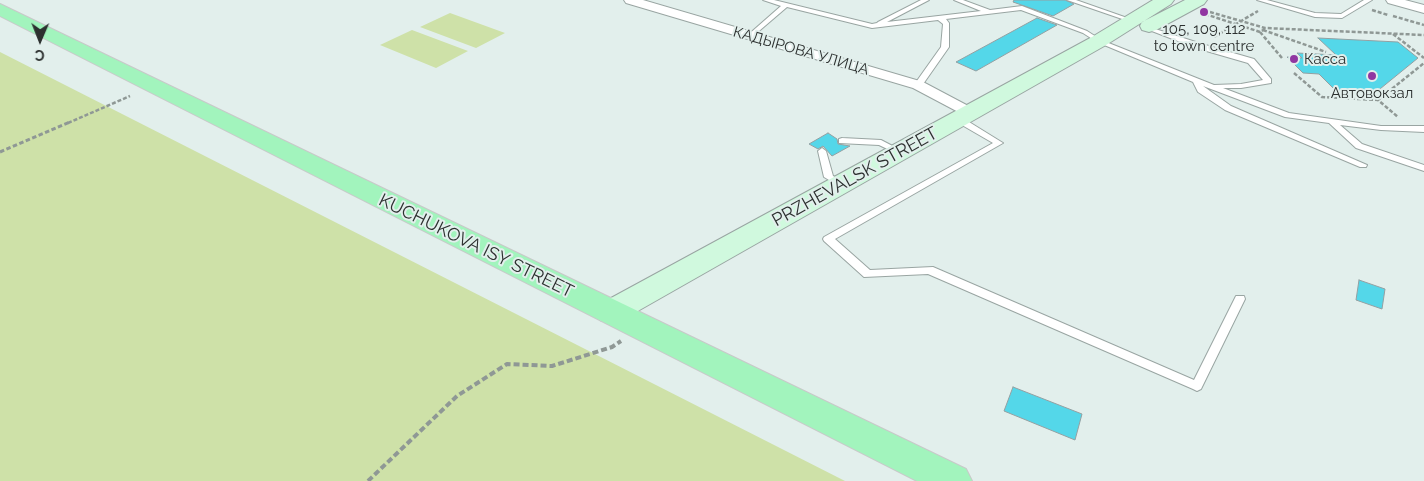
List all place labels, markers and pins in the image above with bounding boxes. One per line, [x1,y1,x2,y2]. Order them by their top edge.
marker: 105, 109, 112 to town centre [1198,6,1210,18]
place label: 105, 109, 112 to town centre [1154,20,1254,55]
place label: Касса [1304,50,1346,68]
marker: Касса [1288,53,1300,65]
marker: Автовокзал [1366,70,1378,82]
place label: Автовокзал [1331,84,1413,102]

